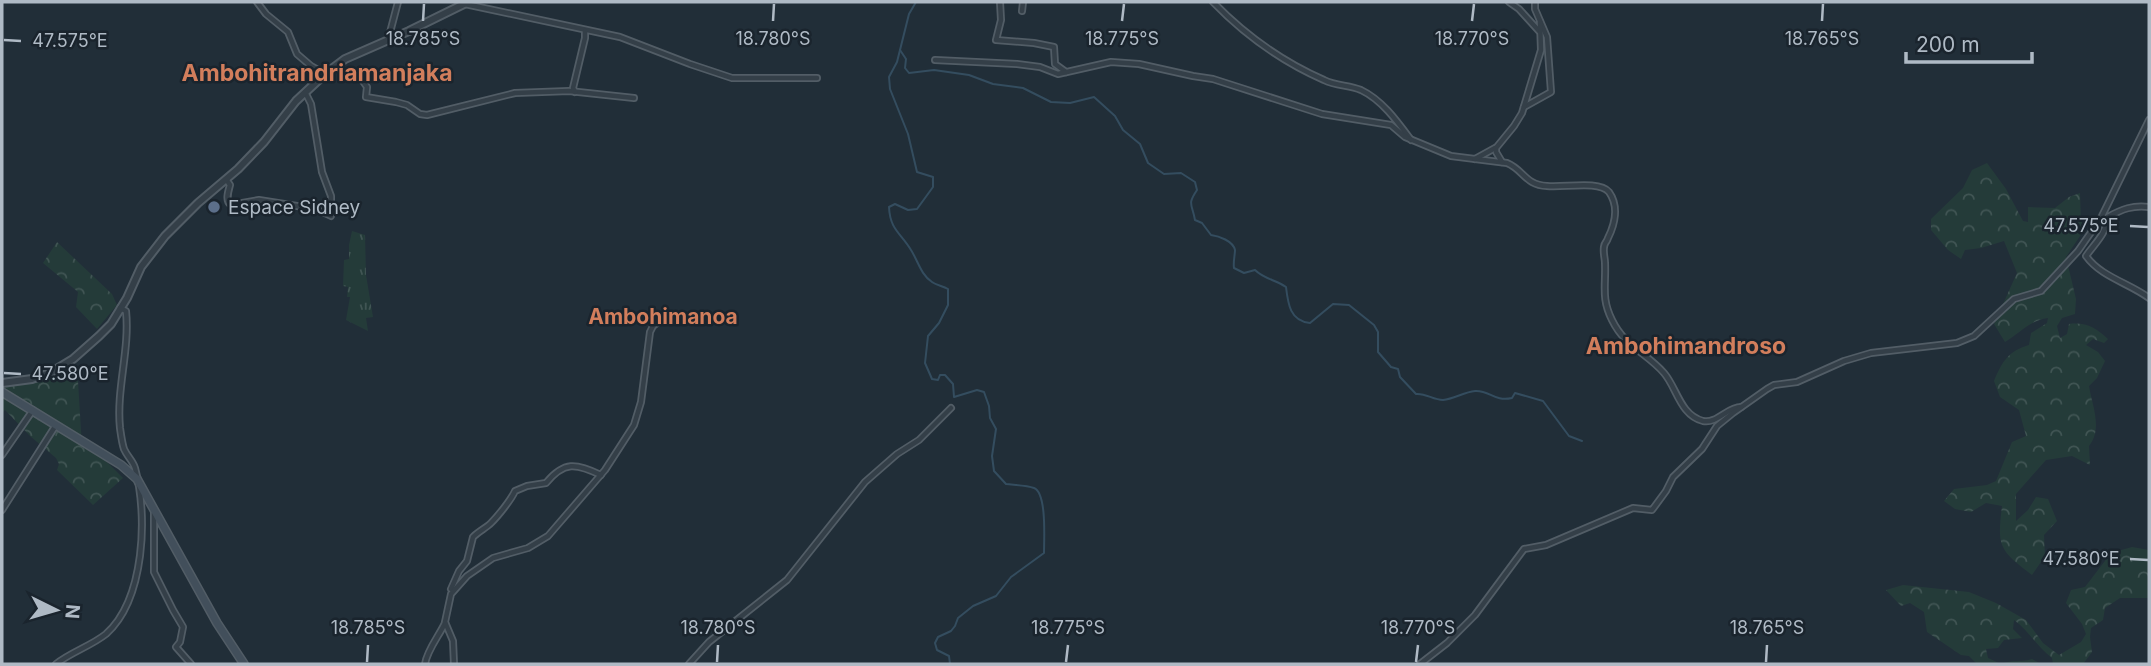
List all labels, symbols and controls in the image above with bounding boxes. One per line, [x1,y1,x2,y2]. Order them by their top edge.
scale bar [1906,21,2032,65]
text: 18.785°S [386,28,460,49]
text: 18.780°S [735,28,811,49]
text: 18.775°S [1085,28,1159,49]
text: 18.770°S [1435,28,1509,49]
text: 18.765°S [1785,28,1859,49]
text: 47.575°E [32,30,108,51]
text: 200 m [1916,32,1980,57]
district label: Ambohitrandriamanjaka [181,59,453,87]
place label: Espace Sidney [228,196,361,219]
marker: Espace Sidney [206,199,222,215]
text: 47.575°E [2043,215,2119,236]
district label: Ambohimanoa [588,304,738,329]
district label: Ambohimandroso [1586,332,1786,360]
text: 47.580°E [32,363,108,384]
text: 47.580°E [2043,548,2119,569]
north arrow [21,575,91,645]
text: N [60,603,85,620]
text: 18.785°S [331,617,405,638]
text: 18.780°S [680,617,756,638]
text: 18.775°S [1031,617,1105,638]
text: 18.770°S [1381,617,1455,638]
text: 18.765°S [1730,617,1804,638]

